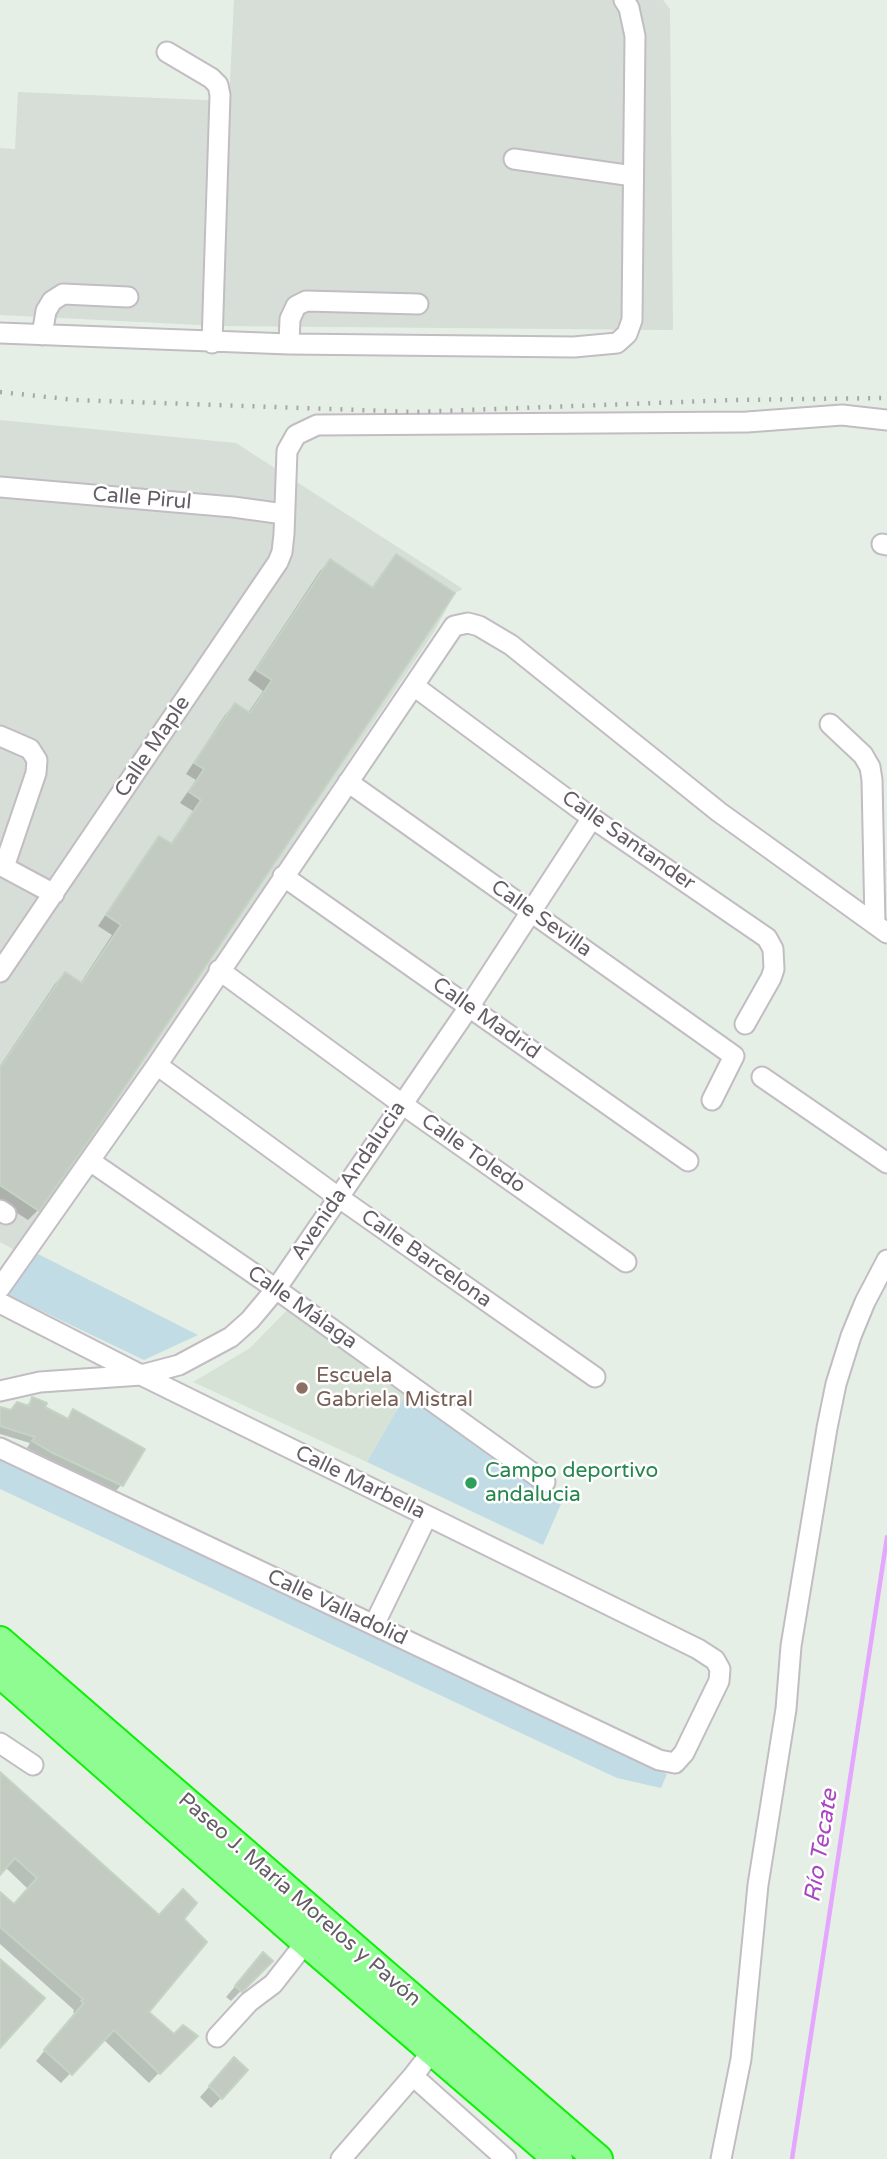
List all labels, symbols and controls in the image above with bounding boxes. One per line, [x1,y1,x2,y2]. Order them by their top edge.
street label: Calle Pirul [91,482,193,516]
street label: Calle Maple [110,692,196,802]
street label: Calle Santander [556,786,700,896]
street label: Calle Sevilla [486,875,596,963]
street label: Calle Madrid [427,973,545,1065]
street label: Avenida Andalucia [287,1097,411,1265]
street label: Calle Toledo [416,1109,530,1199]
street label: Calle Barcelona [356,1205,496,1313]
street label: Calle Málaga [242,1261,362,1355]
place label: Escuela Gabriela Mistral [316,1363,473,1413]
marker: Escuela Gabriela Mistral [294,1380,310,1396]
street label: Calle Marbella [291,1441,429,1525]
place label: Campo deportivo andalucia [485,1458,658,1508]
marker: Campo deportivo andalucia [463,1475,479,1491]
street label: Calle Valladolid [263,1565,411,1651]
water label: Río Tecate [799,1787,845,1905]
street label: Paseo J. María Morelos y Pavón [173,1788,425,2012]

